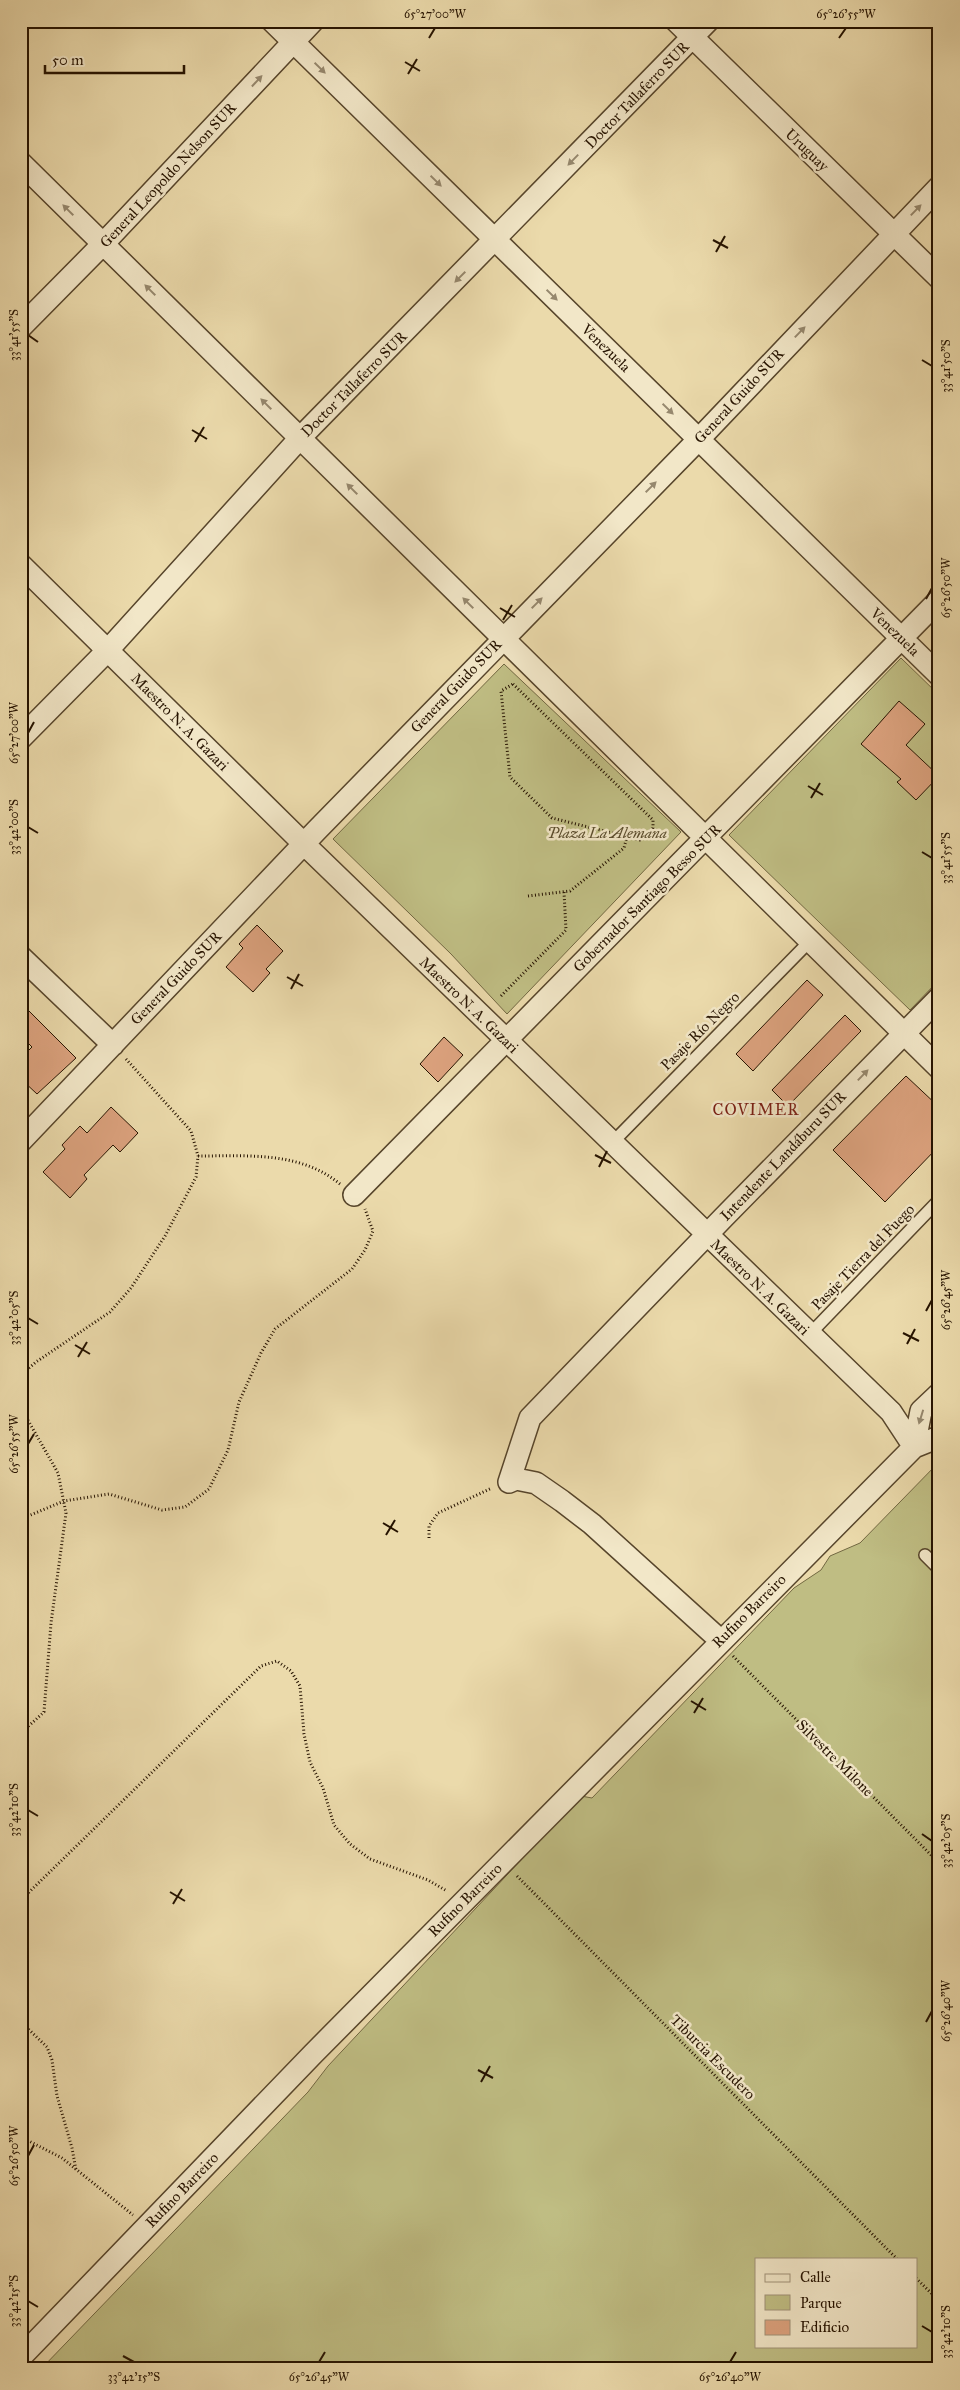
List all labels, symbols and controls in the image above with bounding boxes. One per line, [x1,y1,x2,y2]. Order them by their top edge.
text: 65°27'00"W [404,7,467,21]
text: 65°26'55"W [816,7,876,21]
street label: Doctor Tallaferro SUR [581,37,693,152]
scale bar [45,42,184,74]
text: 50 m [52,51,84,69]
one-way arrow [313,62,325,74]
one-way arrow [251,75,263,87]
street label: General Leopoldo Nelson SUR [96,98,240,251]
street label: Uruguay [782,125,833,176]
one-way arrow [567,154,579,166]
one-way arrow [429,175,441,187]
one-way arrow [63,204,75,216]
one-way arrow [910,205,922,217]
one-way arrow [454,271,466,283]
one-way arrow [144,284,156,296]
one-way arrow [545,289,557,301]
text: 33°41'55"S [7,309,21,361]
street label: Venezuela [577,319,635,376]
one-way arrow [794,326,806,338]
street label: Doctor Tallaferro SUR [297,327,411,441]
text: 33°41'50"S [939,339,953,393]
street label: General Guido SUR [690,344,788,447]
one-way arrow [260,398,272,410]
one-way arrow [661,403,673,415]
one-way arrow [645,482,657,494]
one-way arrow [347,484,359,496]
text: 65°26'50"W [939,557,953,618]
one-way arrow [531,597,543,609]
one-way arrow [462,598,474,610]
street label: Venezuela [866,603,924,660]
street label: General Guido SUR [407,635,506,737]
street label: Maestro N. A. Gazari [127,669,233,775]
text: 65°27'00"W [7,701,21,764]
text: 33°42'00"S [7,799,21,855]
street label: Gobernador Santiago Besso SUR [569,820,725,976]
park label: Plaza La Alemana [547,824,667,842]
text: 33°41'55"S [939,832,953,884]
street label: General Guido SUR [127,927,226,1029]
street label: Maestro N. A. Gazari [416,953,522,1057]
street label: Pasaje Río Negro [657,988,743,1074]
one-way arrow [857,1069,869,1081]
street label: Intendente Landáburu SUR [716,1087,850,1225]
district label: COVIMER [713,1100,799,1119]
street label: Pasaje Tierra del Fuego [808,1200,919,1314]
street label: Maestro N. A. Gazari [707,1235,813,1339]
text: 65°26'45"W [939,1269,953,1330]
text: 33°42'05"S [7,1291,21,1345]
one-way arrow [916,1410,924,1425]
text: 65°26'55"W [7,1414,21,1474]
street label: Rufino Barreiro [708,1570,790,1652]
street label: Silvestre Milone [793,1716,877,1800]
text: 33°42'10"S [7,1783,21,1837]
text: 33°42'05"S [939,1814,953,1868]
street label: Rufino Barreiro [424,1859,506,1941]
text: 65°26'40"W [939,1980,953,2042]
street label: Tiburcia Escudero [667,2011,759,2103]
text: 65°26'50"W [7,2125,21,2186]
street label: Rufino Barreiro [142,2149,222,2231]
legend [755,2258,918,2348]
text: Calle [800,2268,831,2286]
text: 33°42'15"S [7,2275,21,2327]
text: Parque [800,2294,842,2313]
text: 33°42'10"S [939,2305,953,2359]
text: Edificio [800,2318,849,2336]
text: 33°42'15"S [108,2370,160,2384]
text: 65°26'45"W [289,2370,350,2384]
text: 65°26'40"W [699,2370,762,2384]

